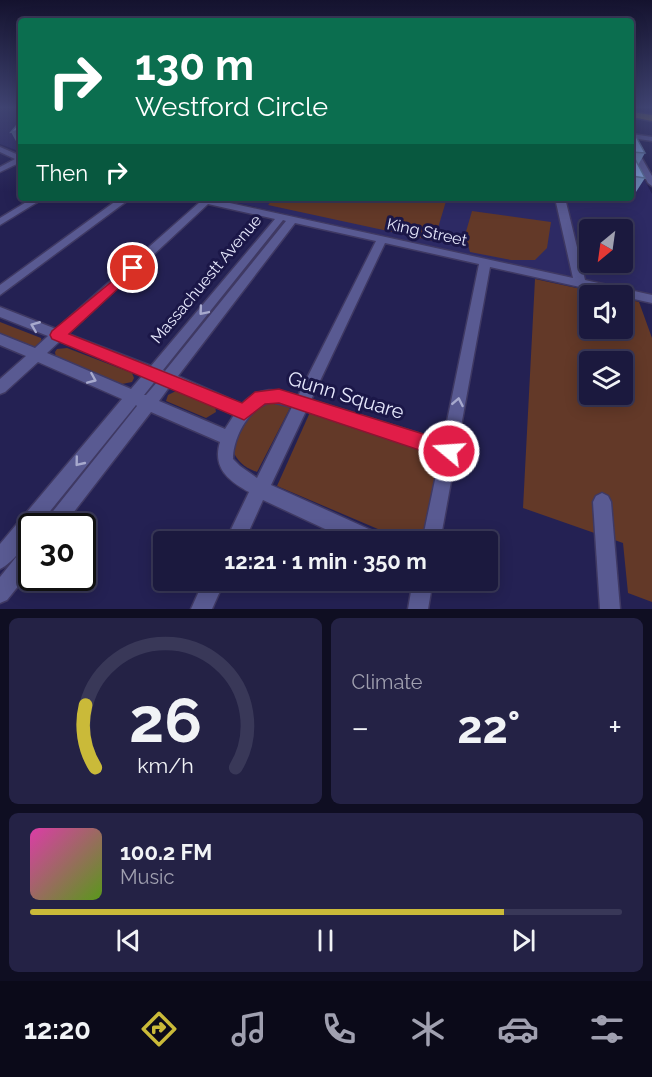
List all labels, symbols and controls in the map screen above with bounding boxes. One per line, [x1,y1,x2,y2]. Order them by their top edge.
text: 130 m [135,41,254,90]
icon: right [36,42,114,120]
text: Westford Circle [135,91,328,122]
icon: right [100,156,133,189]
text: Then [36,160,88,186]
street label: Massachuestt Avenue [147,211,265,347]
street label: King Street [385,214,469,250]
north arrow [579,219,633,273]
map controls [579,219,633,405]
pin [107,242,158,293]
icon: arrive [116,251,149,284]
button: sound [579,285,633,339]
one-way arrow [200,304,211,315]
one-way arrow [30,321,41,333]
button: layers [579,351,633,405]
street label: Gunn Square [285,366,407,424]
one-way arrow [86,372,97,384]
one-way arrow [451,397,464,407]
position arrow [417,419,481,483]
one-way arrow [76,455,87,466]
speed limit sign: 30 [18,513,96,591]
text: 12:21 · 1 min · 350 m [224,548,427,574]
text: Climate [352,670,423,694]
text: 26 [129,683,202,757]
text: 22° [457,701,520,754]
text: − [352,708,369,747]
text: + [608,708,622,747]
text: km/h [137,753,194,778]
text: 100.2 FM [120,839,212,865]
text: Music [120,865,174,889]
icon: previous [112,924,145,957]
icon: pause [309,924,342,957]
icon: next [507,924,540,957]
icon: directions [138,1008,180,1050]
icon: music [228,1008,270,1050]
icon: phone [318,1008,360,1050]
icon: climate [407,1008,449,1050]
icon: car [497,1008,539,1050]
icon: filters [586,1008,628,1050]
text: 12:20 [24,1014,91,1045]

